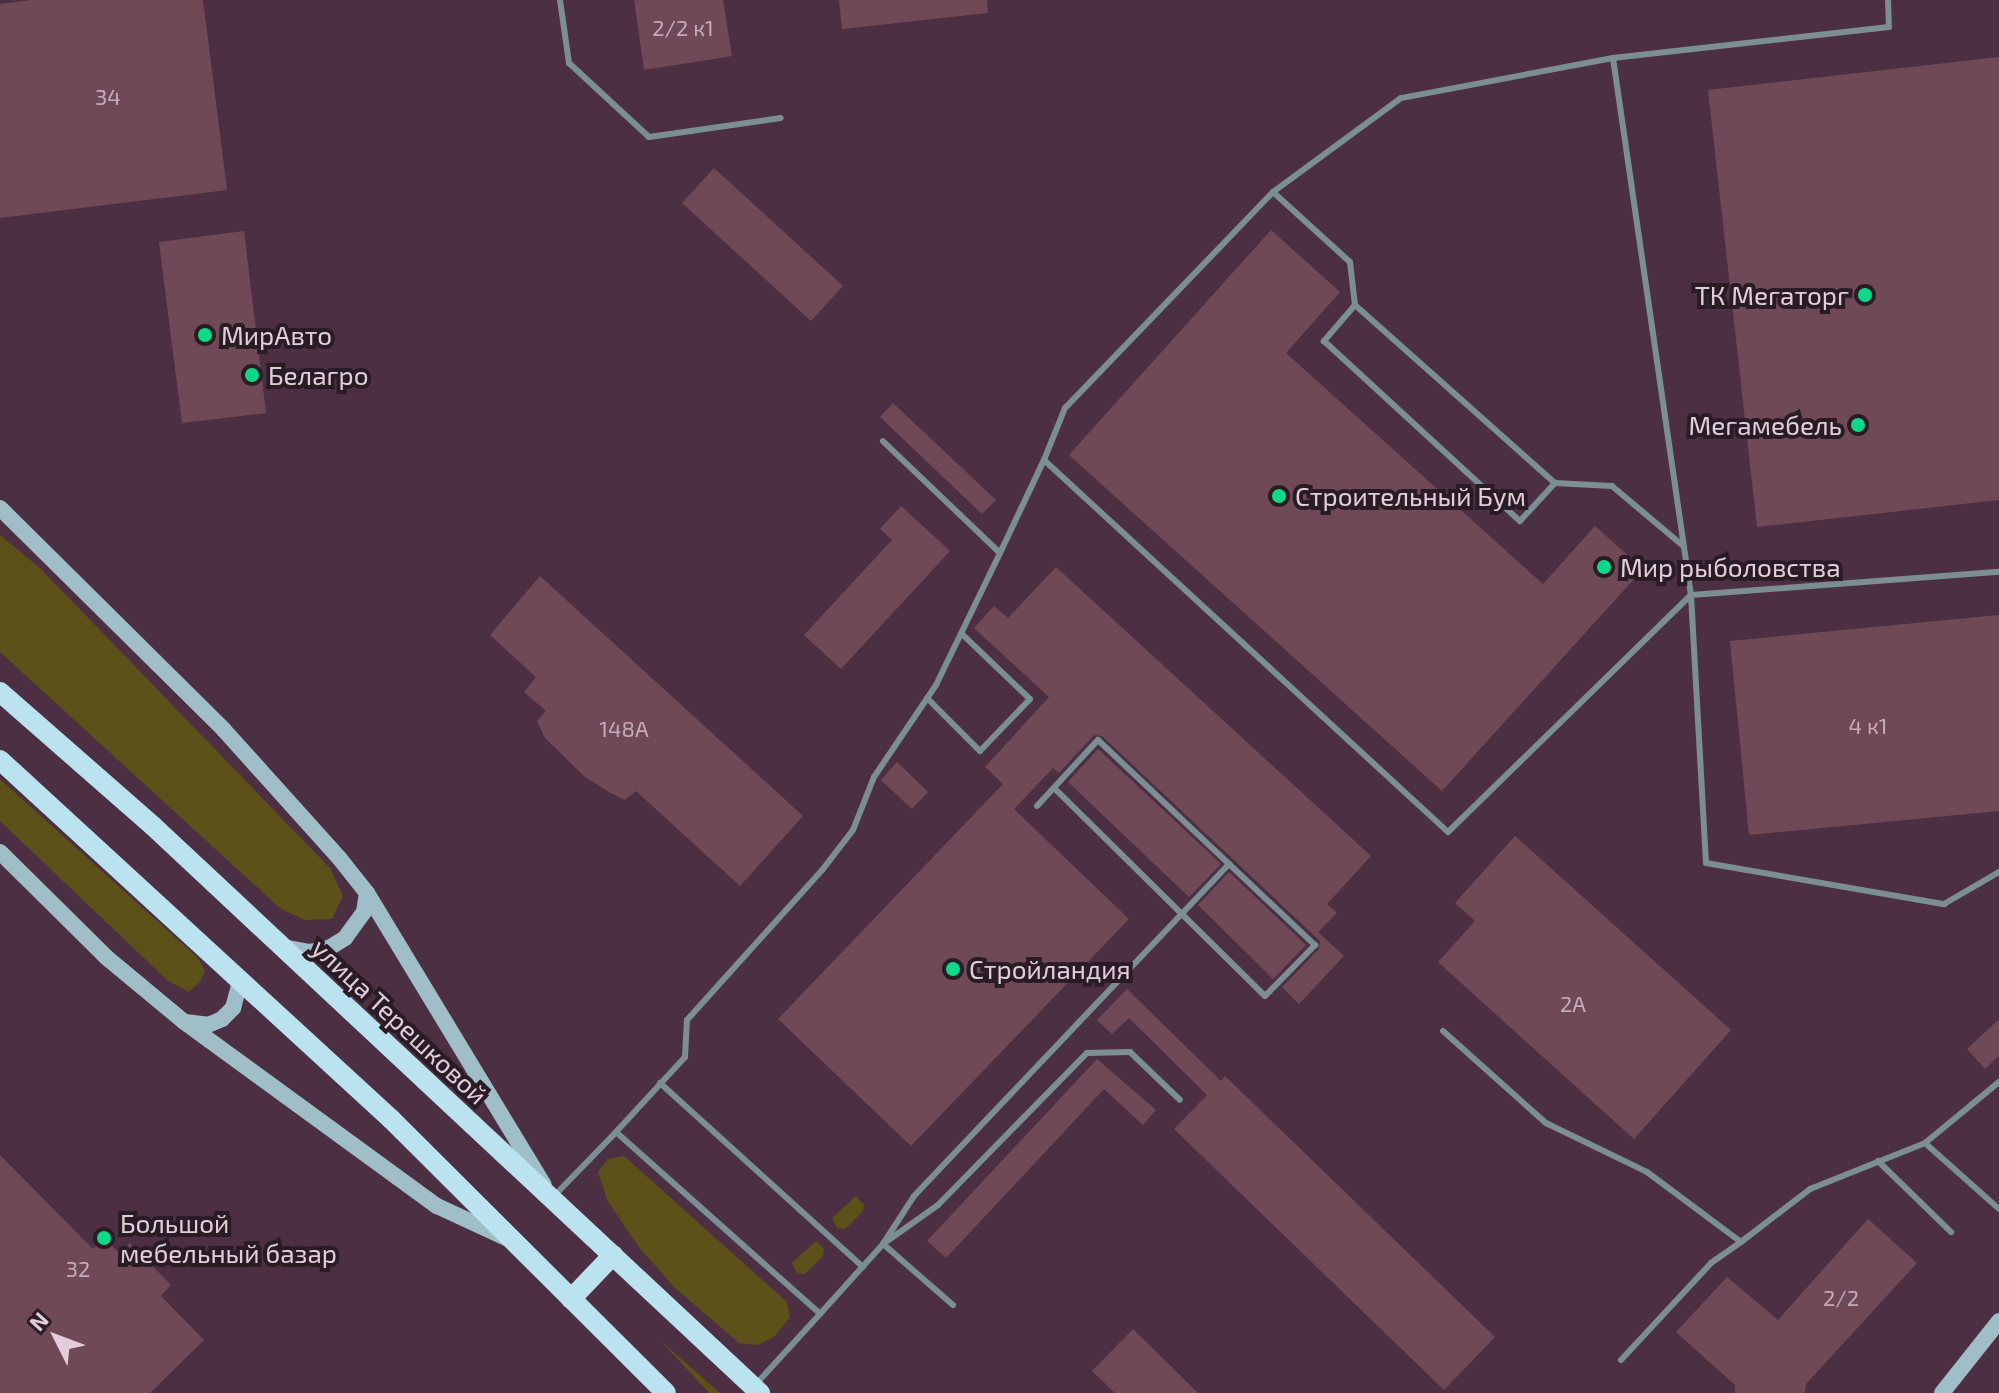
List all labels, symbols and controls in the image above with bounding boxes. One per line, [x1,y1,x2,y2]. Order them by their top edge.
house number: 2/2 к1 [652,15,714,41]
house number: 34 [95,84,121,110]
place label: ТК Мегаторг [1695,279,1849,311]
marker: ТК Мегаторг [1856,286,1874,304]
place label: МирАвто [221,319,332,351]
marker: МирАвто [196,326,214,344]
place label: Белагро [268,359,369,391]
marker: Белагро [243,366,261,384]
place label: Мегамебель [1688,409,1842,441]
marker: Мегамебель [1849,416,1867,434]
place label: Строительный Бум [1295,480,1526,512]
marker: Строительный Бум [1270,487,1288,505]
place label: Мир рыболовства [1620,551,1841,583]
marker: Мир рыболовства [1595,558,1613,576]
house number: 4 к1 [1849,713,1887,739]
house number: 148А [599,716,649,742]
street label: улица Терешковой [306,932,494,1110]
place label: Стройландия [969,953,1131,985]
marker: Стройландия [944,960,962,978]
house number: 2А [1560,991,1586,1017]
place label: Большой мебельный базар [120,1207,337,1268]
marker: Большой мебельный базар [95,1229,113,1247]
house number: 32 [66,1256,90,1282]
house number: 2/2 [1823,1285,1859,1311]
north arrow [16,1297,96,1377]
text: N [23,1306,53,1336]

